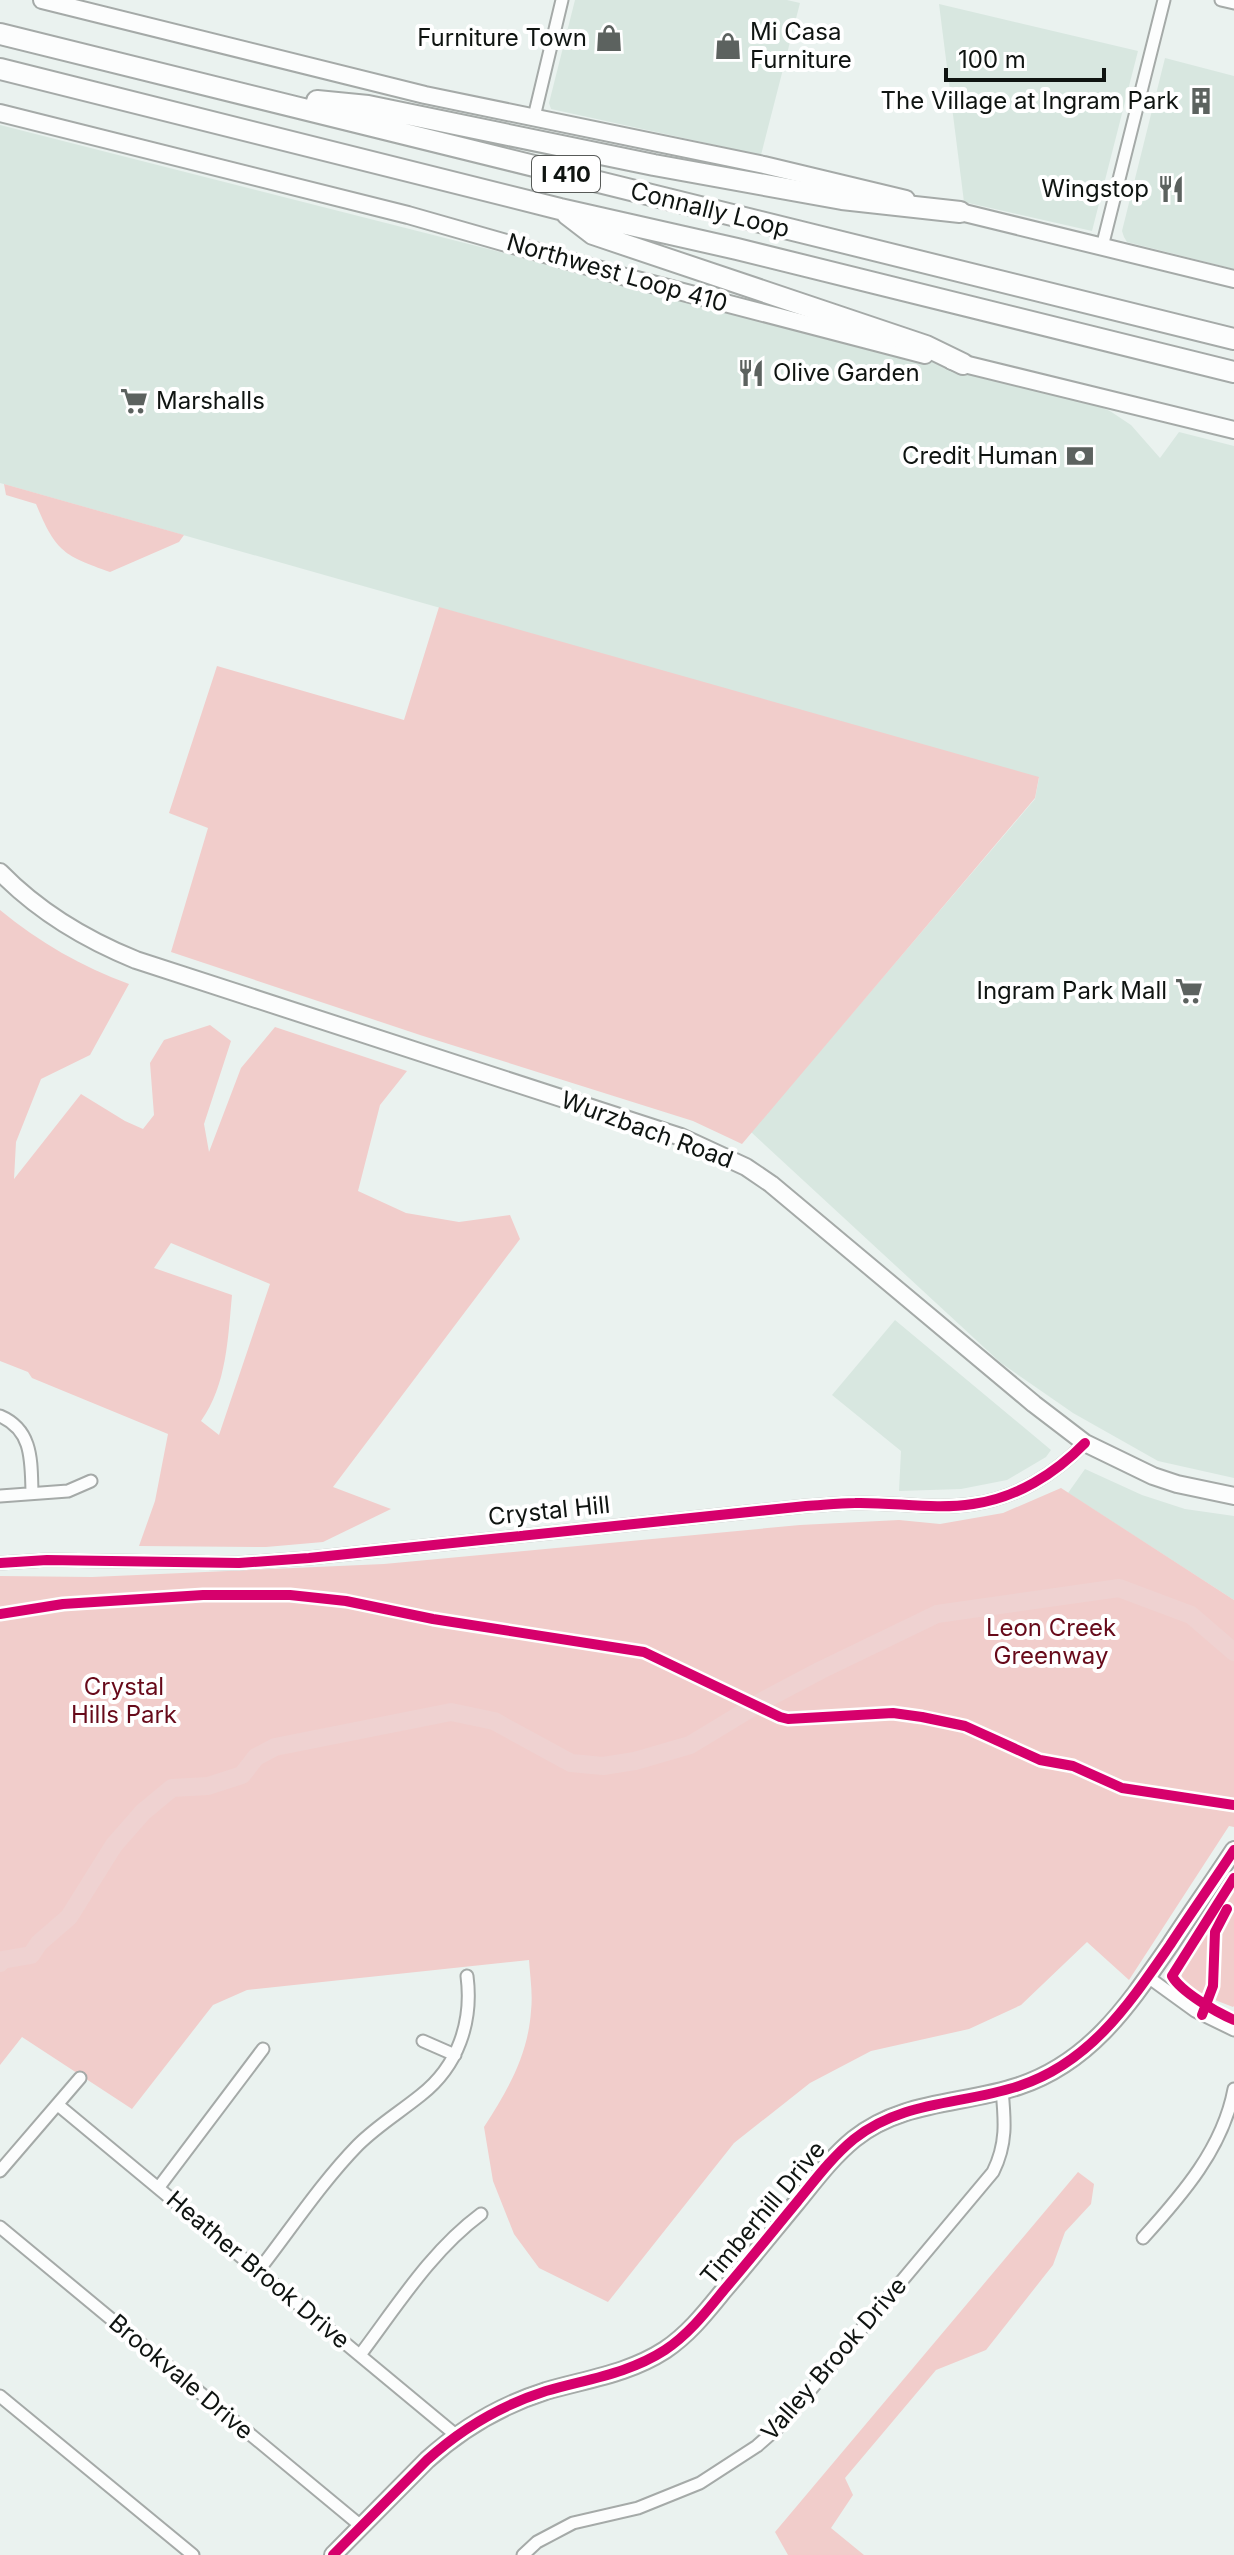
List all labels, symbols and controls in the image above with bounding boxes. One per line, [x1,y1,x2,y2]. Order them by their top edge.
place label: Mi Casa Furniture [750,17,852,74]
place label: Furniture Town [417,23,587,52]
shop icon: Furniture Town [594,23,624,53]
shop icon: Mi Casa Furniture [713,31,743,61]
scale bar [946,32,1104,82]
text: 100 m [958,45,1026,74]
place label: The Village at Ingram Park [881,86,1179,115]
building icon: The Village at Ingram Park [1186,86,1216,116]
road number: I 410 [532,156,600,192]
place label: Wingstop [1041,174,1149,203]
restaurant icon: Wingstop [1156,174,1186,204]
street label: Connally Loop [628,176,793,243]
street label: Northwest Loop 410 [503,227,731,318]
restaurant icon: Olive Garden [736,358,766,388]
place label: Olive Garden [773,358,920,387]
supermarket icon: Marshalls [119,386,149,416]
place label: Marshalls [156,386,265,415]
place label: Credit Human [902,441,1058,470]
bank icon: Credit Human [1065,441,1095,471]
place label: Ingram Park Mall [976,976,1167,1005]
supermarket icon: Ingram Park Mall [1174,976,1204,1006]
street label: Wurzbach Road [557,1085,737,1174]
street label: Crystal Hill [487,1490,611,1531]
park label: Leon Creek Greenway [986,1613,1116,1670]
park label: Crystal Hills Park [71,1672,177,1729]
street label: Timberhill Drive [694,2135,831,2290]
street label: Heather Brook Drive [161,2185,356,2355]
street label: Valley Brook Drive [755,2271,912,2446]
street label: Brookvale Drive [103,2308,259,2445]

